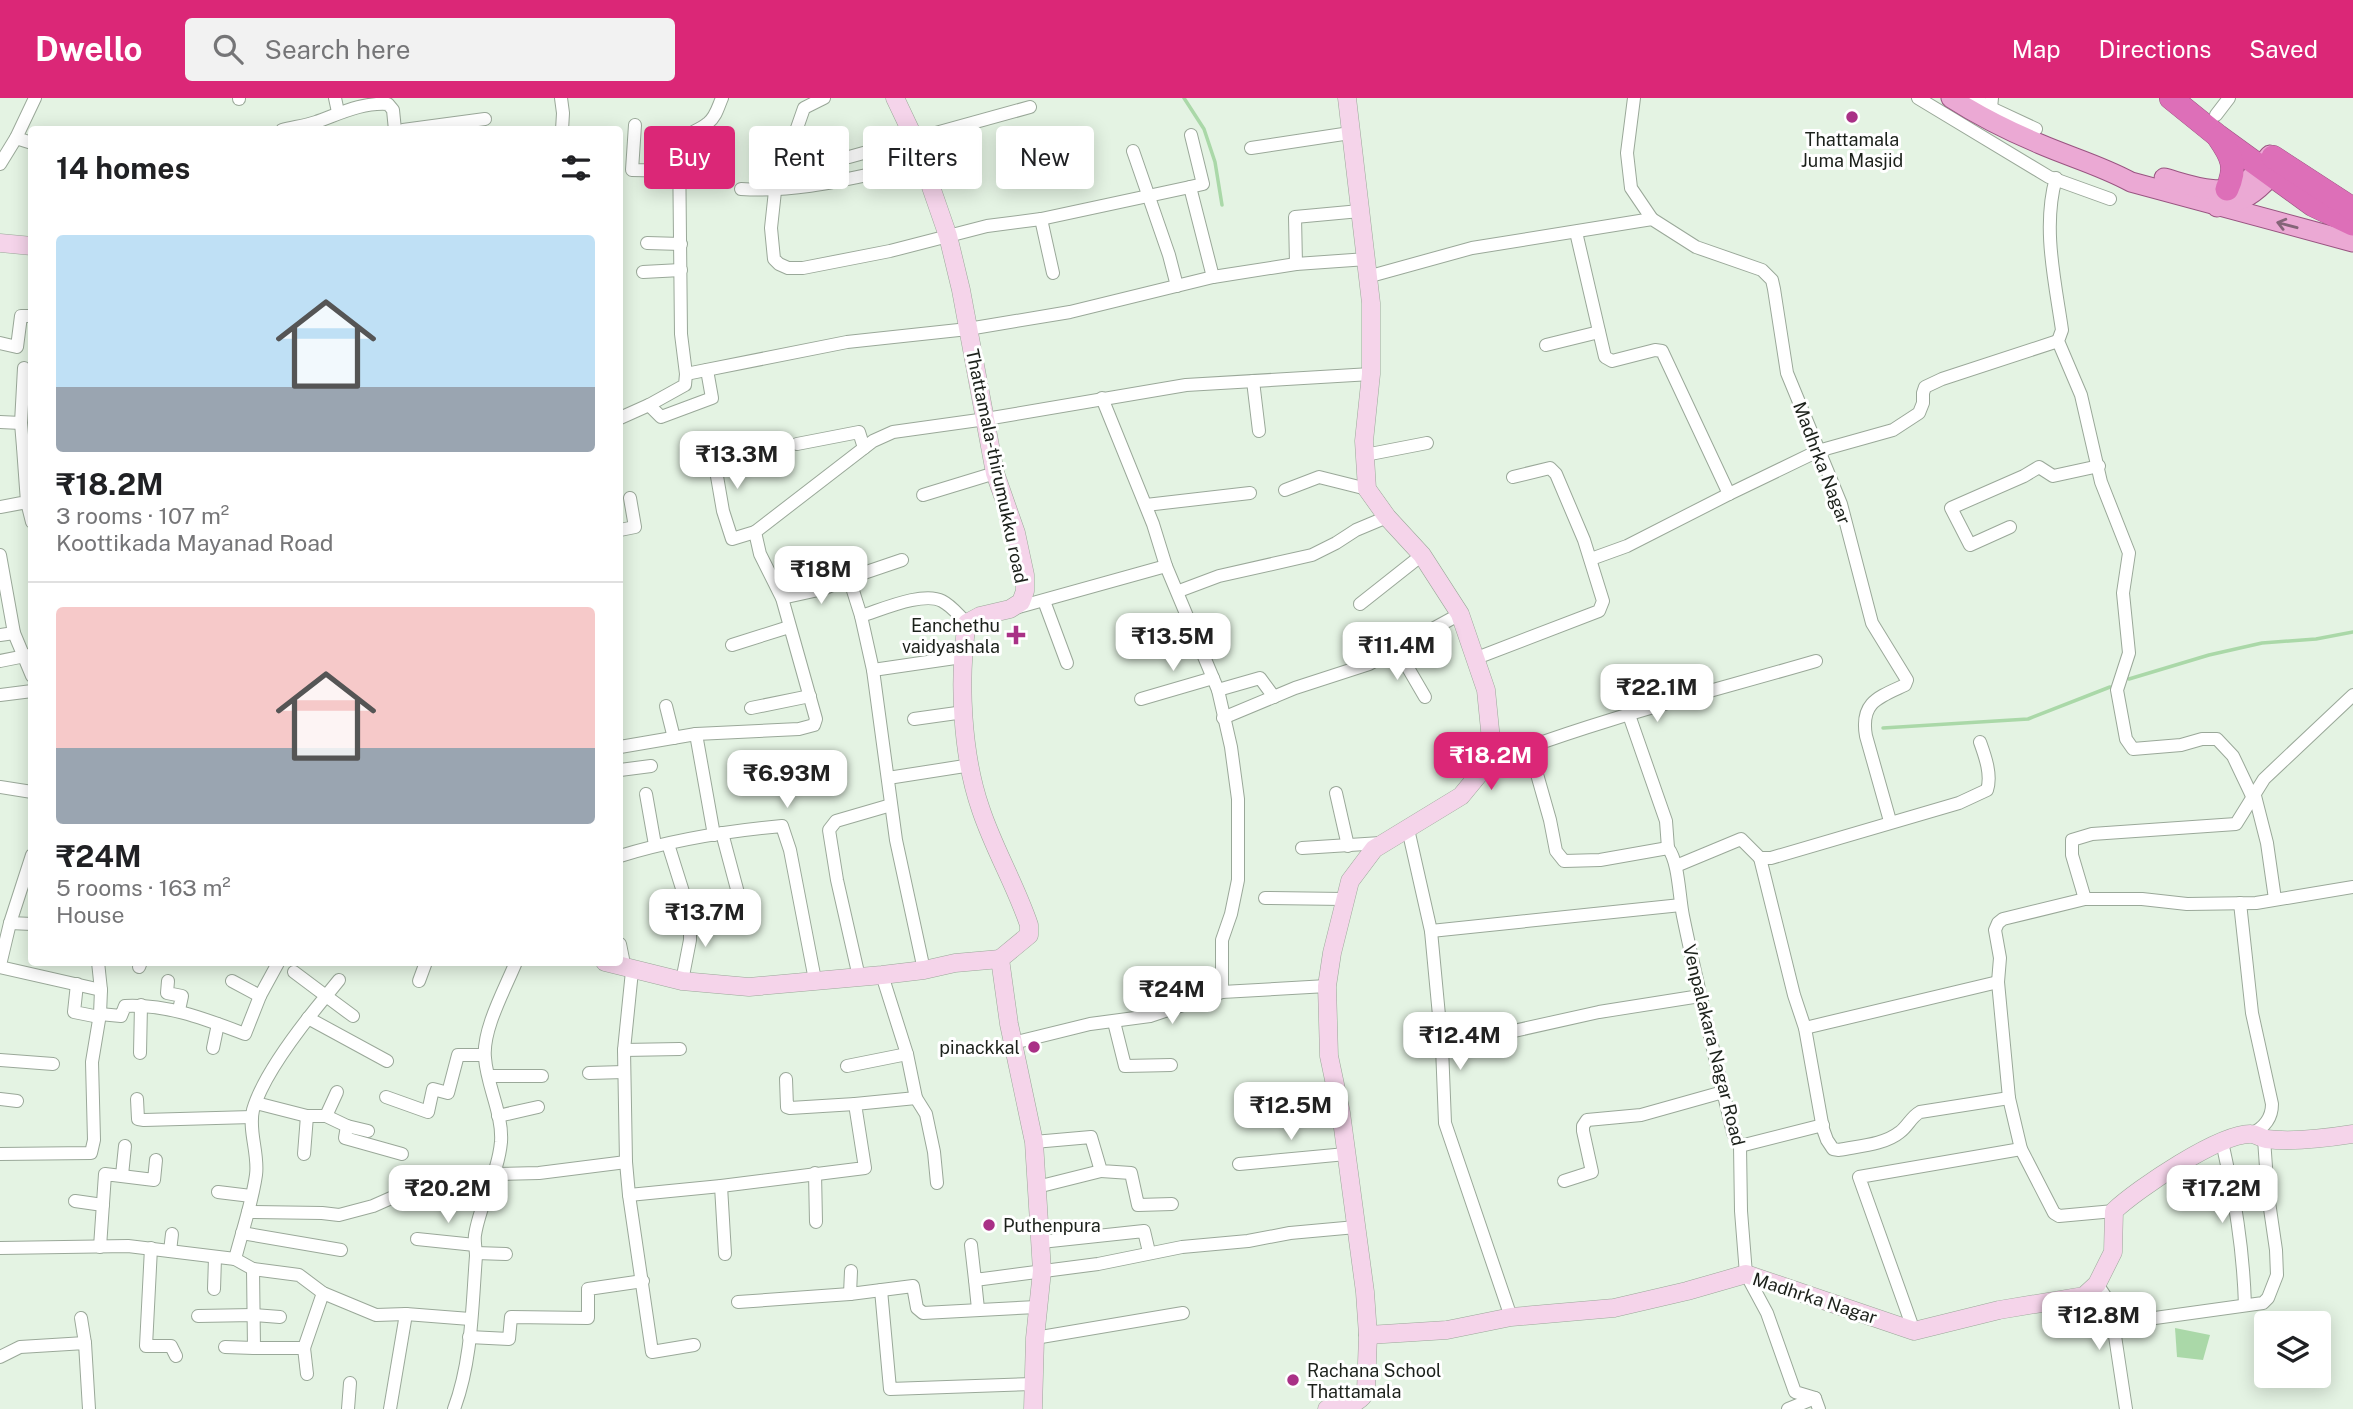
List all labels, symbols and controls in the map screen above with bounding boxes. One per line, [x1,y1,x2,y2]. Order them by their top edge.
search box [185,18,675,81]
text: Dwello [35,30,143,68]
icon: search [209,30,247,68]
text: Search here [265,34,411,65]
text: Map [2012,35,2061,63]
text: Directions [2099,35,2211,63]
text: Saved [2249,35,2318,63]
marker: Thattamala Juma Masjid [1844,109,1860,125]
chip: Buy [644,126,735,189]
chip: Rent [749,126,849,189]
chip: Filters [863,126,982,189]
chip: New [996,126,1094,189]
place label: Thattamala Juma Masjid [1801,129,1903,171]
icon: filters [557,149,595,187]
text: 14 homes [56,150,190,186]
one-way arrow [2276,218,2298,231]
icon: home [263,281,389,407]
street label: Thattamala-thirumukku road [962,347,1032,585]
street label: Madhrka Nagar [1789,399,1855,527]
pin: ₹13.3M [680,432,794,491]
text: ₹13.3M [696,440,778,467]
text: ₹18.2M [56,466,164,502]
text: 3 rooms · 107 m² [56,502,229,529]
text: Koottikada Mayanad Road [56,529,334,556]
pin: ₹18M [780,546,862,606]
text: ₹18M [790,555,852,582]
pin: ₹13.5M [1116,614,1230,673]
place label: Eanchethu vaidyashala [902,615,1000,657]
text: ₹13.5M [1132,622,1214,649]
pin: ₹11.4M [1340,622,1454,682]
marker: Eanchethu vaidyashala [1006,625,1026,645]
text: ₹11.4M [1359,631,1435,658]
icon: home [263,653,389,779]
pin: ₹22.1M [1600,664,1714,724]
text: ₹22.1M [1616,673,1698,700]
pin: ₹18.2M [1434,732,1548,792]
text: ₹18.2M [1450,741,1532,768]
pin: ₹6.93M [730,750,844,810]
text: ₹6.93M [743,759,831,786]
text: ₹24M [56,838,142,874]
text: 5 rooms · 163 m² [56,874,231,901]
pin: ₹13.7M [648,890,762,949]
text: ₹13.7M [665,898,745,925]
text: House [56,901,124,928]
street label: Venpalakara Nagar Road [1679,942,1749,1148]
pin: ₹24M [1131,967,1213,1026]
text: ₹24M [1139,975,1205,1002]
pin: ₹12.4M [1403,1012,1517,1072]
text: ₹12.4M [1419,1021,1501,1048]
place label: pinackkal [939,1037,1020,1058]
marker: pinackkal [1026,1039,1042,1055]
pin: ₹12.5M [1234,1082,1348,1142]
text: ₹12.5M [1250,1091,1332,1118]
pin: ₹20.2M [391,1166,505,1225]
pin: ₹17.2M [2165,1166,2279,1225]
text: ₹20.2M [405,1174,491,1201]
text: ₹17.2M [2183,1174,2261,1201]
place label: Puthenpura [1003,1215,1101,1236]
marker: Puthenpura [981,1217,997,1233]
street label: Madhrka Nagar [1750,1268,1880,1328]
pin: ₹12.8M [2042,1292,2156,1352]
text: ₹12.8M [2058,1301,2140,1328]
map controls [2254,1311,2331,1388]
button: layers [2254,1311,2331,1388]
place label: Rachana School Thattamala [1307,1360,1442,1402]
marker: Rachana School Thattamala [1285,1372,1301,1388]

